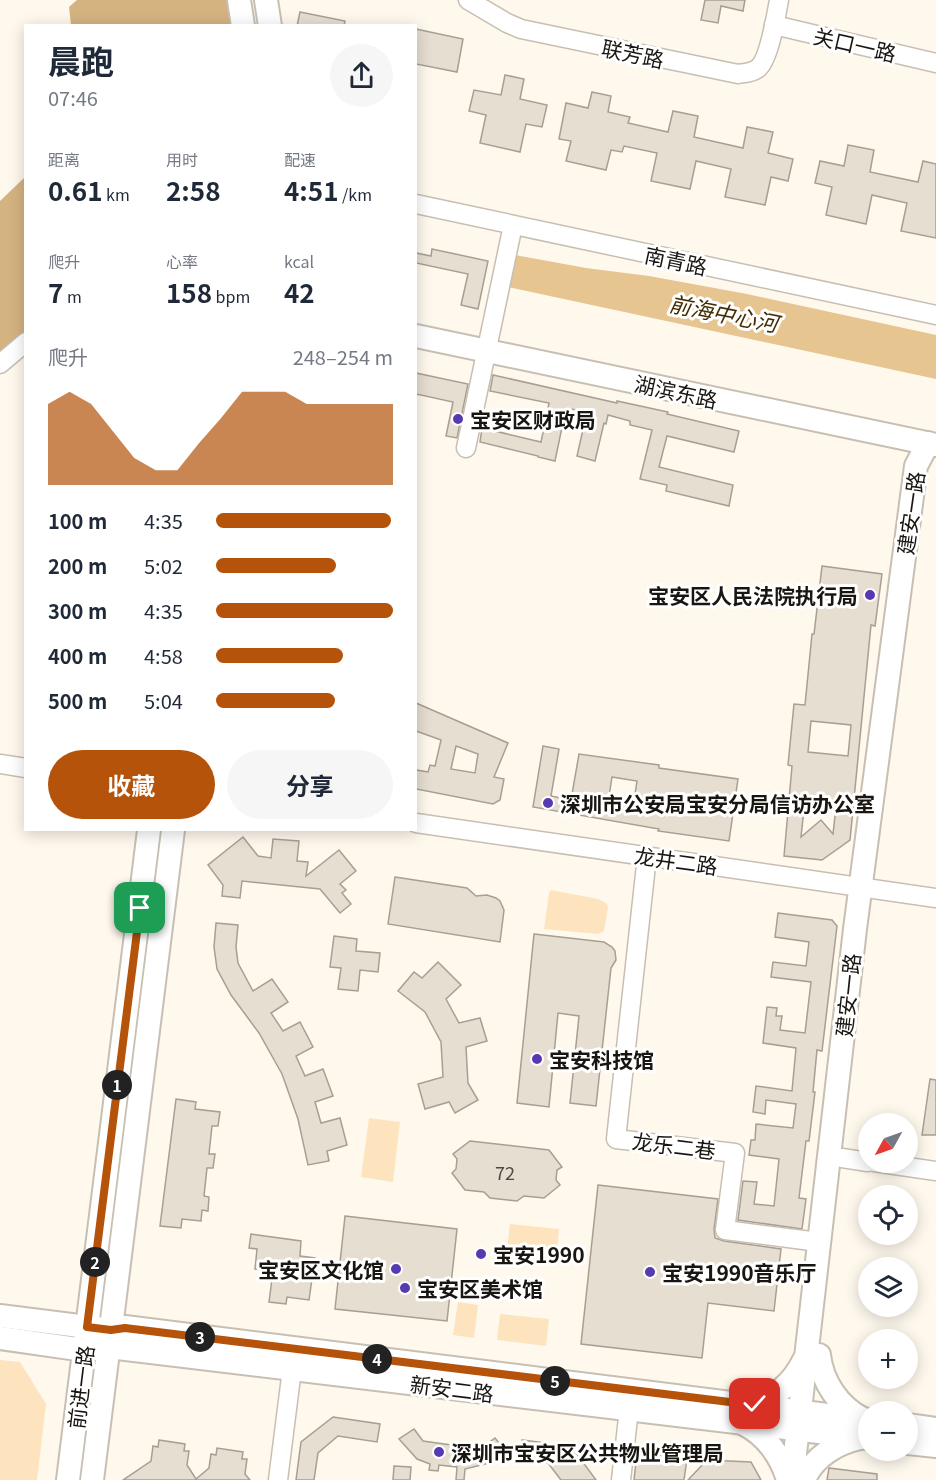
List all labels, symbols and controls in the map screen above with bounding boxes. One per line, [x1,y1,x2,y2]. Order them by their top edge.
street label: 关口一路 [811,20,899,68]
street label: 联芳路 [599,32,667,74]
text: 晨跑 [48,36,114,84]
button: share [330,44,393,107]
text: 07:46 [48,83,98,112]
text: 距离 [48,147,80,171]
text: 用时 [166,147,198,171]
text: 配速 [284,147,316,171]
text: 0.61 [48,171,102,208]
text: 2:58 [166,171,220,208]
text: 4:51 [284,171,338,208]
text: km [102,182,130,206]
text: /km [338,182,372,206]
street label: 南青路 [642,239,710,281]
text: 爬升 [48,249,80,273]
text: 心率 [166,249,198,273]
text: kcal [284,249,314,273]
text: 7 [48,273,63,310]
text: 158 [166,273,212,310]
text: 42 [284,273,315,310]
text: m [63,284,82,308]
text: bpm [212,284,250,308]
water label: 前海中心河 [667,286,785,339]
text: 爬升 [48,342,88,371]
text: 248–254 m [293,342,393,371]
street label: 湖滨东路 [632,368,720,414]
place label: 宝安区财政局 [470,404,596,434]
marker: 宝安区财政局 [451,412,465,426]
street label: 建安一路 [889,469,931,557]
text: 100 m [48,506,107,535]
text: 4:35 [144,506,183,535]
text: 200 m [48,551,107,580]
text: 5:02 [144,551,183,580]
place label: 宝安区人民法院执行局 [648,580,858,610]
marker: 宝安区人民法院执行局 [863,588,877,602]
text: 300 m [48,596,107,625]
text: 4:35 [144,596,183,625]
text: 400 m [48,641,107,670]
text: 4:58 [144,641,183,670]
text: 500 m [48,686,107,715]
text: 5:04 [144,686,183,715]
button: 收藏 [48,750,215,819]
button: 分享 [227,750,393,819]
place label: 深圳市公安局宝安分局信访办公室 [560,788,875,818]
marker: 深圳市公安局宝安分局信访办公室 [541,796,555,810]
street label: 龙井二路 [632,839,720,881]
pin [114,882,165,933]
icon: arrive [123,891,156,924]
street label: 建安一路 [828,952,866,1038]
place label: 宝安科技馆 [549,1044,654,1074]
marker: 宝安科技馆 [530,1052,544,1066]
pin: 1 [102,1070,132,1100]
text: 1 [112,1073,122,1097]
north arrow [858,1113,918,1173]
map controls [858,1113,918,1461]
street label: 龙乐二巷 [630,1125,718,1165]
house number: 72 [495,1159,515,1185]
button: locate [858,1185,918,1245]
place label: 宝安1990 [493,1239,585,1269]
pin: 2 [80,1247,110,1277]
marker: 宝安1990 [474,1247,488,1261]
text: 2 [90,1250,100,1274]
place label: 宝安区文化馆 [258,1254,384,1284]
place label: 宝安1990音乐厅 [662,1257,817,1287]
button: layers [858,1257,918,1317]
marker: 宝安区文化馆 [389,1262,403,1276]
marker: 宝安1990音乐厅 [643,1265,657,1279]
place label: 宝安区美术馆 [417,1273,543,1303]
marker: 宝安区美术馆 [398,1281,412,1295]
pin: 3 [185,1322,215,1352]
text: 3 [195,1325,205,1349]
button: + [858,1329,918,1389]
street label: 前进一路 [60,1343,100,1431]
pin: 4 [362,1344,392,1374]
text: 4 [372,1347,382,1371]
pin: 5 [540,1366,570,1396]
street label: 新安二路 [408,1368,496,1408]
text: 5 [550,1369,560,1393]
pin [729,1378,780,1429]
icon: check [738,1387,771,1420]
button: − [858,1401,918,1461]
place label: 深圳市宝安区公共物业管理局 [451,1437,724,1467]
marker: 深圳市宝安区公共物业管理局 [432,1445,446,1459]

